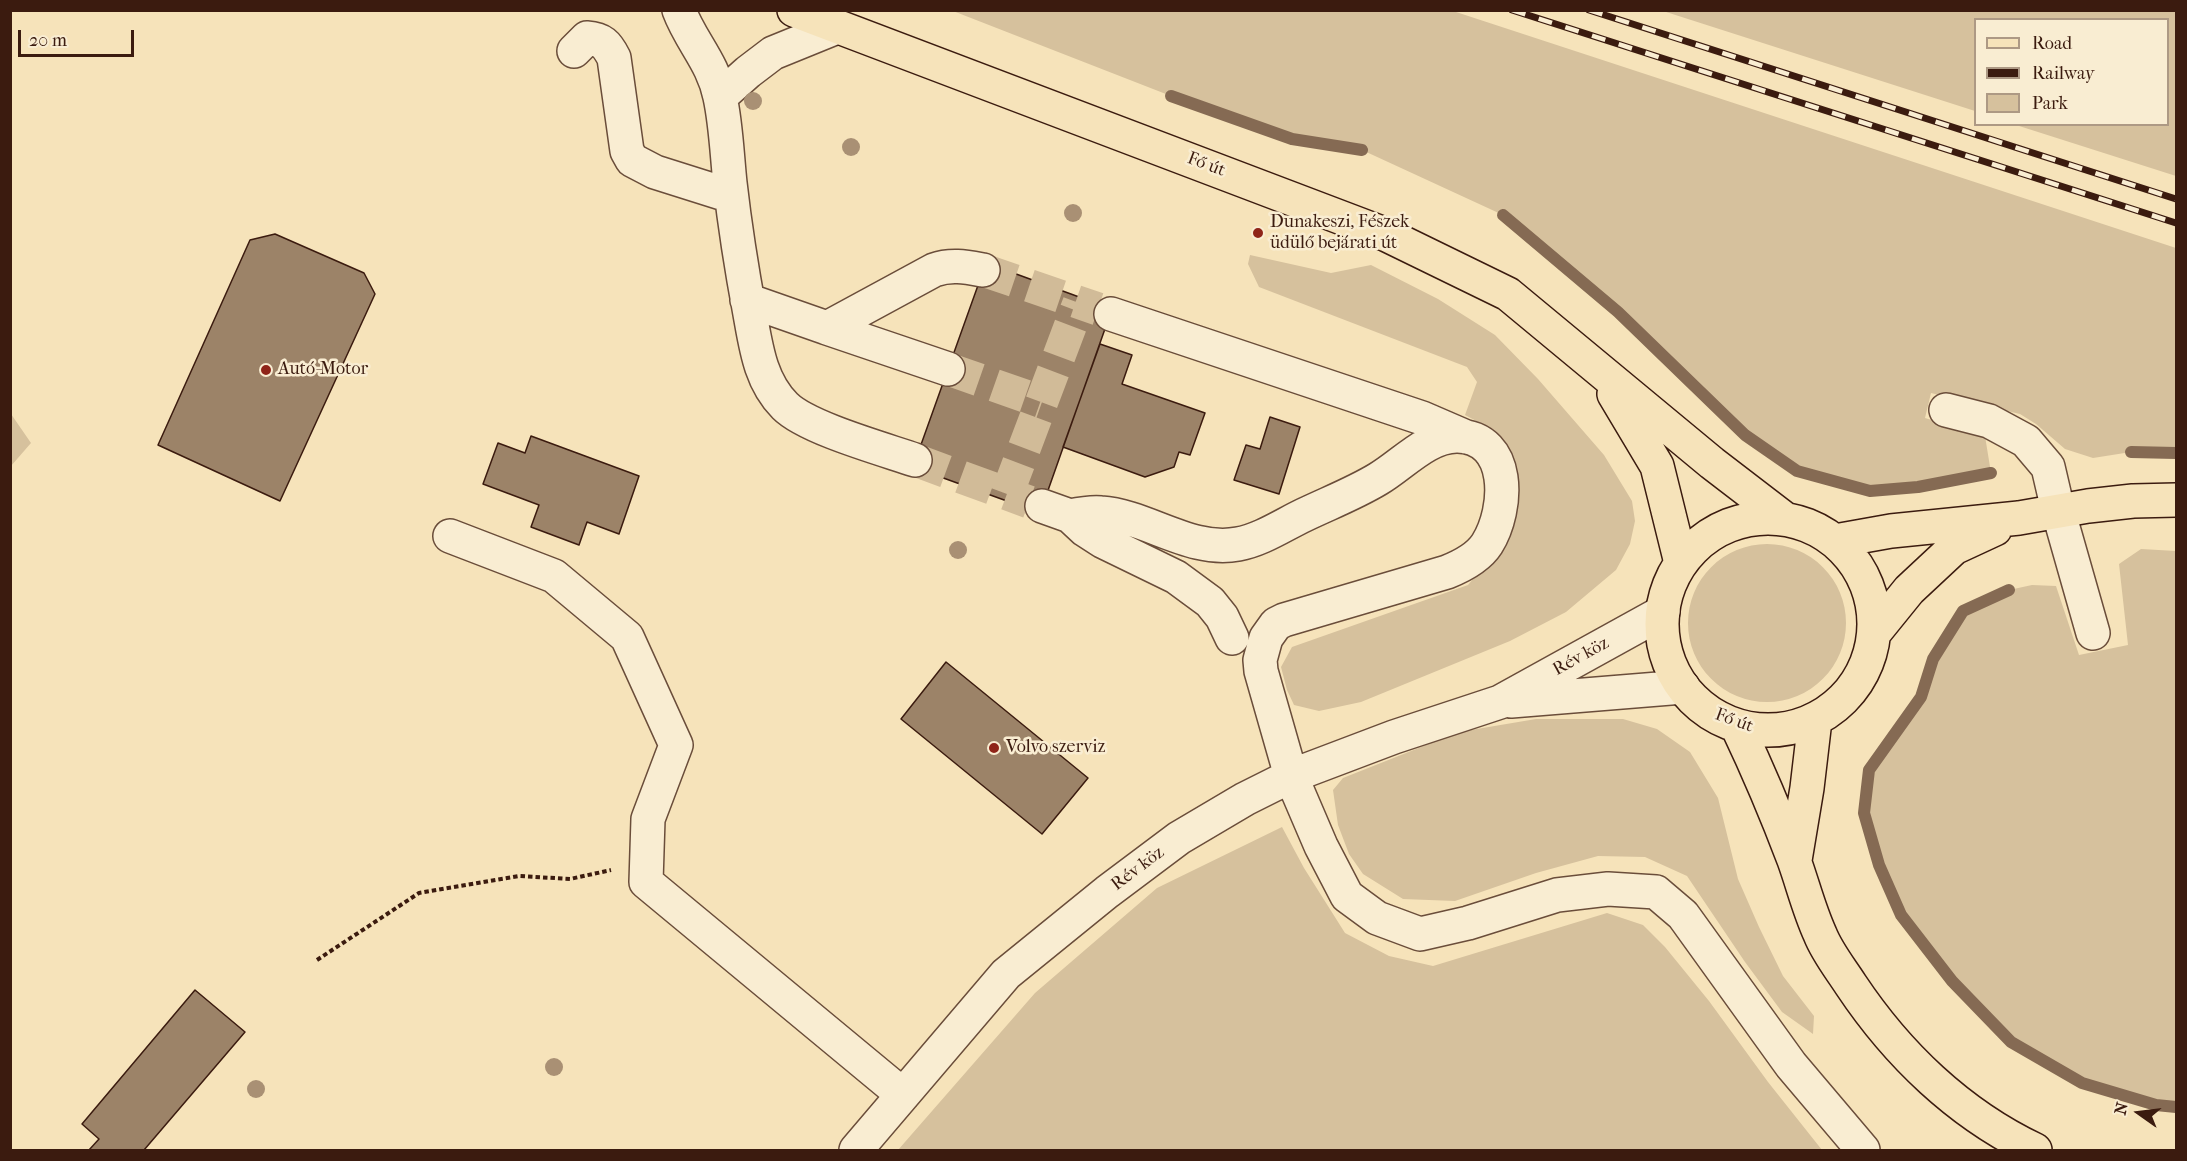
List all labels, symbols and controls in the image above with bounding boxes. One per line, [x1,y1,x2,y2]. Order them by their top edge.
scale bar [21,18,136,56]
legend [1974,18,2169,126]
text: 20 m [29,30,67,51]
text: Road [2032,33,2072,54]
text: Railway [2032,63,2095,84]
text: Park [2032,93,2068,114]
street label: Fő út [1184,148,1228,182]
place label: Dunakeszi, Fészek üdülő bejárati út [1270,212,1409,254]
marker: Dunakeszi, Fészek üdülő bejárati út [1251,226,1265,240]
place label: Autó-Motor [278,359,368,381]
marker: Autó-Motor [259,363,273,377]
street label: Rév köz [1549,633,1613,681]
street label: Fő út [1712,704,1756,738]
place label: Volvo szerviz [1006,737,1105,759]
marker: Volvo szerviz [987,741,1001,755]
street label: Rév köz [1107,842,1169,896]
north arrow [2109,1083,2169,1143]
text: N [2110,1100,2132,1117]

